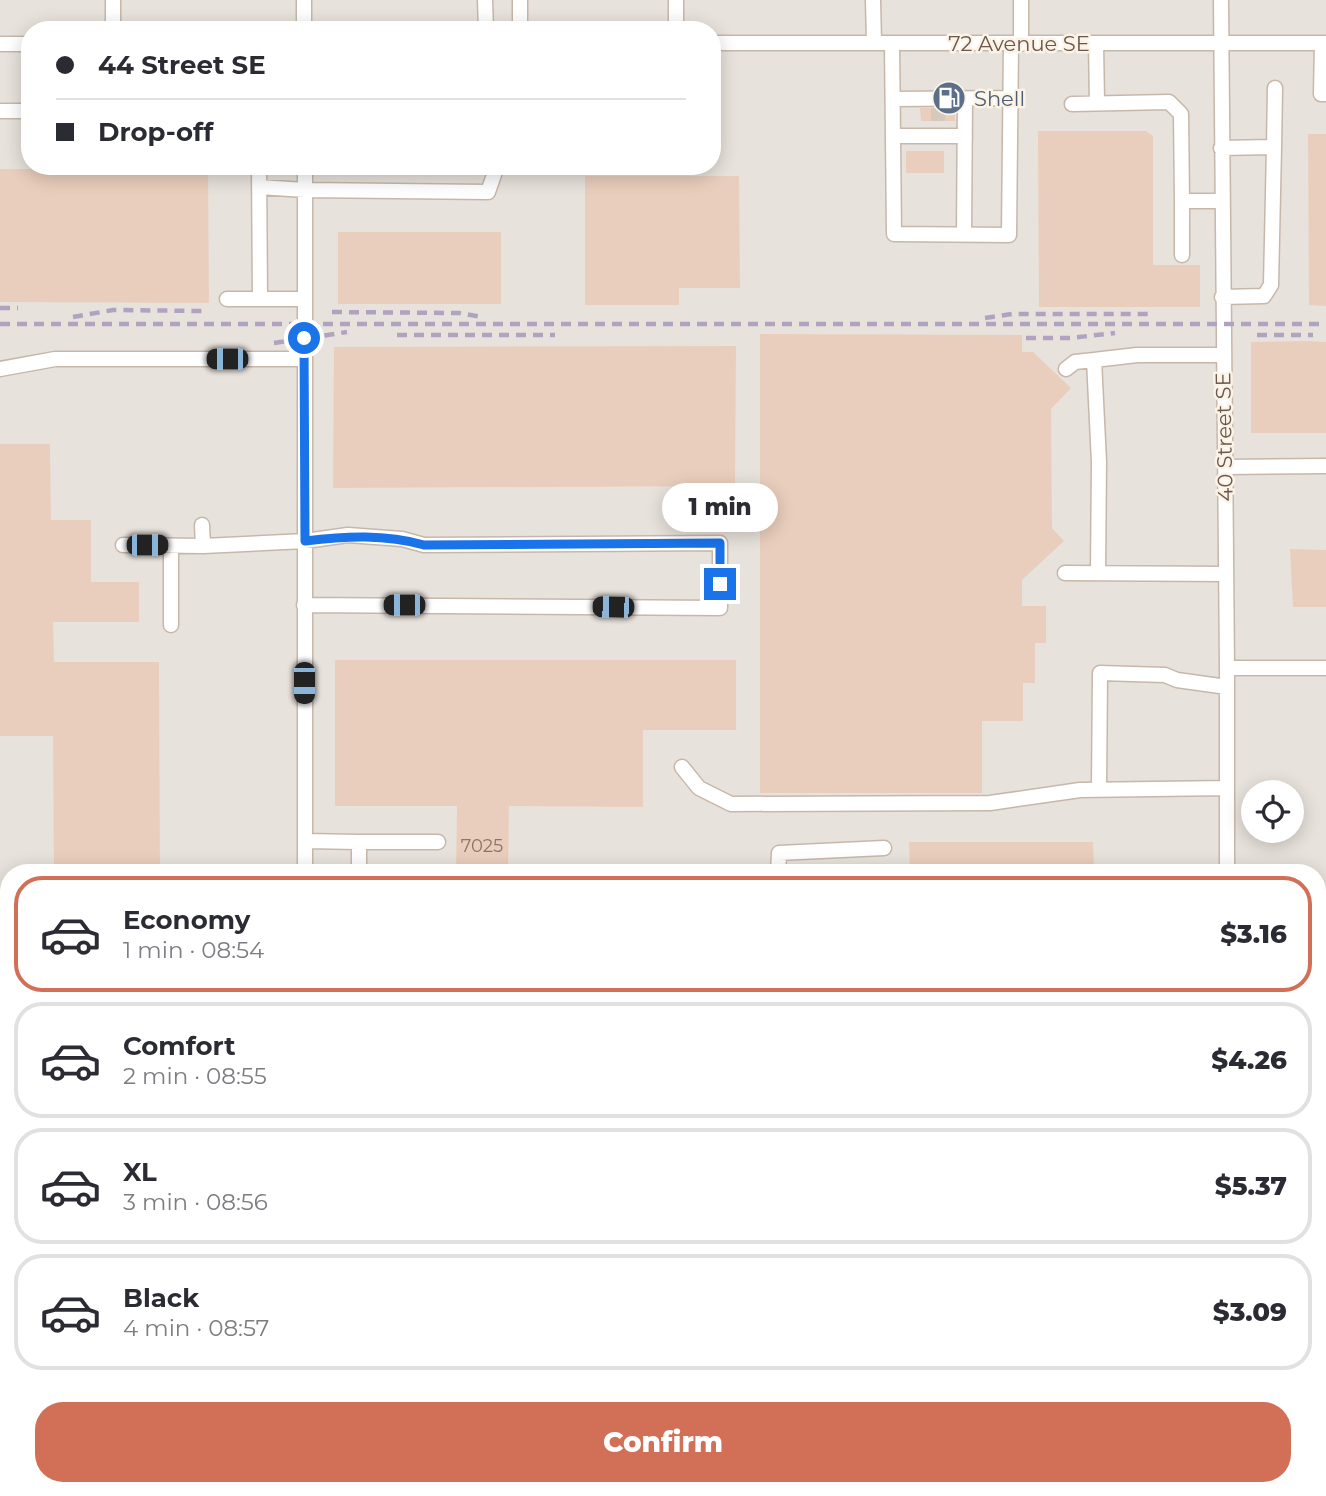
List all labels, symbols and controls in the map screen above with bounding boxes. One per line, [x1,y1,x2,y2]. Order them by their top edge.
street label: 72 Avenue SE [948,31,1090,56]
text: 44 Street SE [98,49,266,81]
fuel station icon: Shell [930,79,968,117]
place label: Shell [974,86,1025,111]
text: Drop-off [98,116,213,148]
route start [288,322,320,354]
car [207,349,249,370]
street label: 40 Street SE [1210,372,1238,502]
callout: 1 min [662,482,778,532]
text: 1 min [688,493,752,521]
car [127,535,169,556]
route end [704,568,736,600]
car [384,595,426,616]
car [592,596,635,618]
car [294,662,315,704]
map controls [1241,780,1304,843]
button: locate [1241,780,1304,843]
house number: 7025 [461,835,503,857]
icon: car [39,903,102,966]
text: Economy [123,904,250,936]
text: $3.16 [1220,918,1287,950]
text: 1 min · 08:54 [123,936,264,964]
icon: car [39,1029,102,1092]
text: Comfort [123,1030,235,1062]
text: $4.26 [1211,1044,1287,1076]
text: 2 min · 08:55 [123,1062,267,1090]
icon: car [39,1155,102,1218]
text: XL [123,1156,157,1188]
text: $5.37 [1215,1170,1287,1202]
text: 3 min · 08:56 [123,1188,268,1216]
icon: car [39,1281,102,1344]
text: Black [123,1282,199,1314]
text: $3.09 [1213,1296,1287,1328]
text: 4 min · 08:57 [123,1314,269,1342]
button: Confirm [35,1402,1291,1482]

